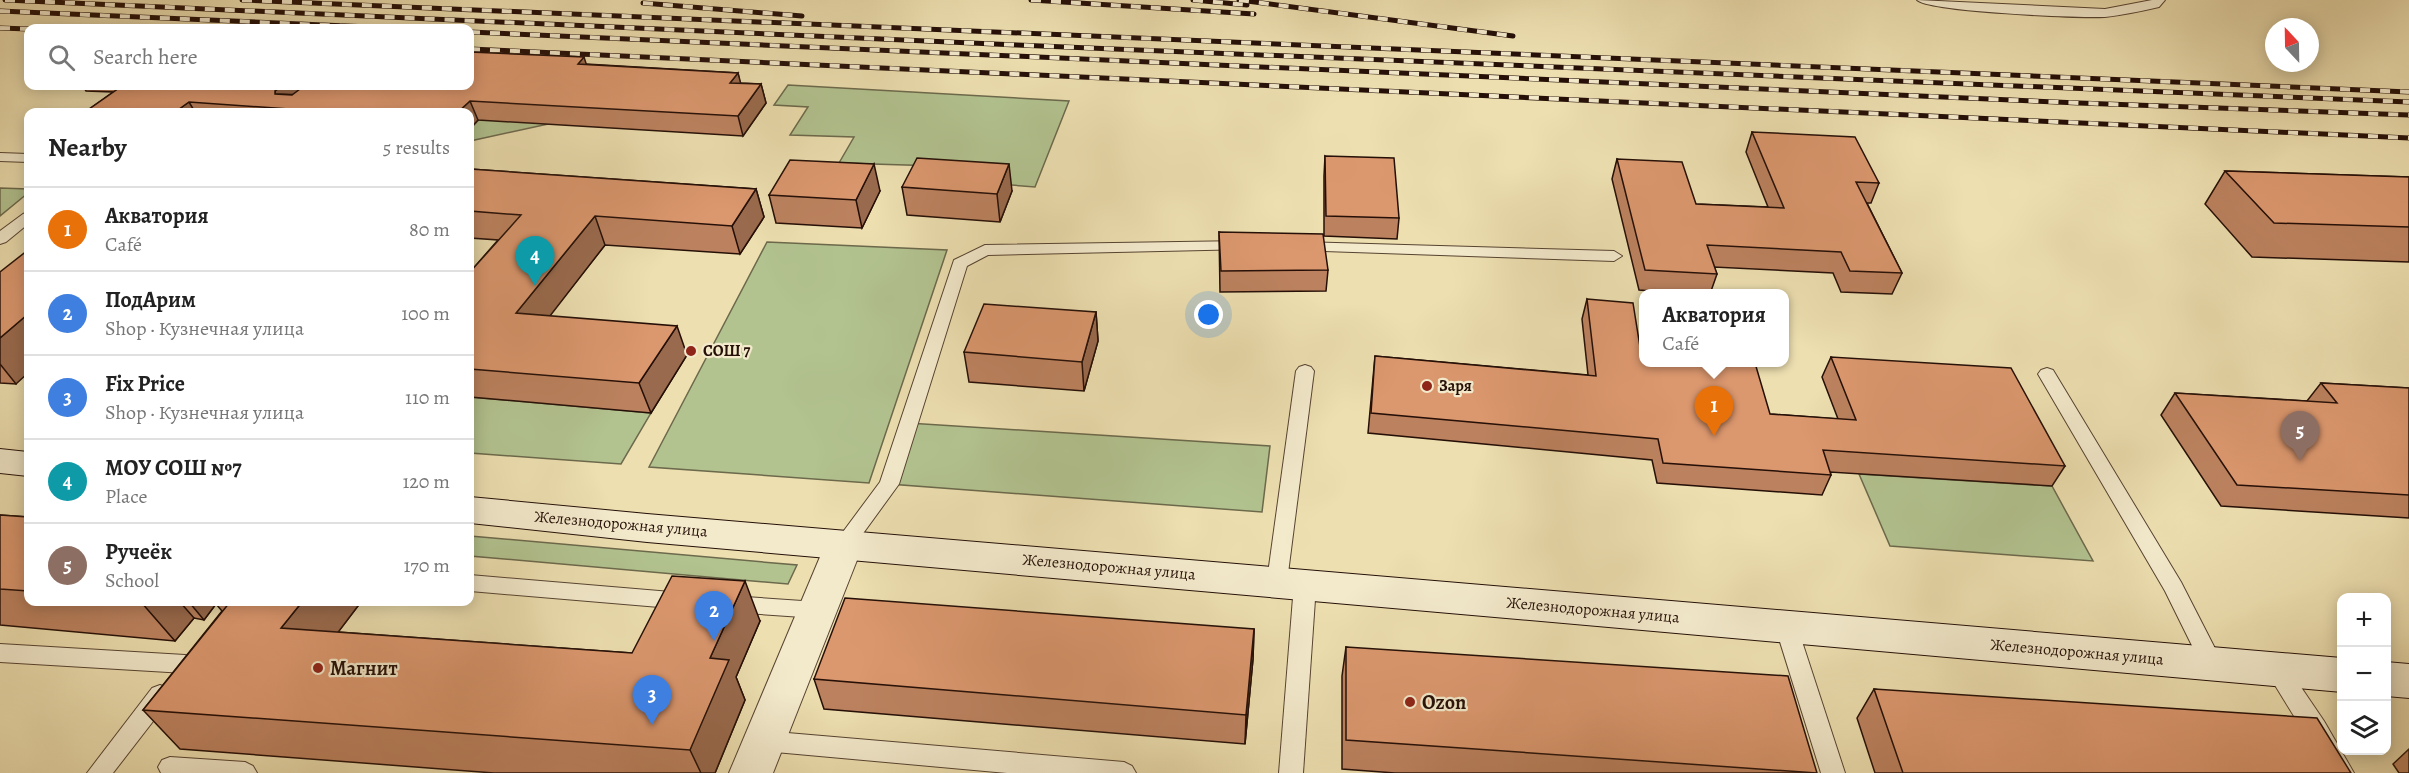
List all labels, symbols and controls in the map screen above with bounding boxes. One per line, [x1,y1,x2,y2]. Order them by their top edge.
north arrow [2265,18,2319,72]
search box [24,24,474,90]
icon: search [45,41,78,74]
text: Search here [93,42,198,72]
text: Nearby [48,130,127,165]
text: 5 results [383,134,450,161]
text: Акватория [105,201,209,231]
text: 1 [64,216,71,243]
text: 80 m [409,216,450,243]
text: Café [105,231,142,258]
pin: 4 [516,236,554,286]
text: ПодАрим [105,285,196,315]
popup [1639,289,1789,367]
text: 2 [63,300,72,327]
text: 100 m [401,300,450,327]
your location [1194,300,1223,329]
text: Акватория [1662,300,1766,330]
text: Shop · Кузнечная улица [105,315,304,342]
text: Café [1662,330,1699,357]
place label: СОШ 7 [703,340,751,362]
marker: СОШ 7 [684,344,698,358]
text: Fix Price [105,369,185,399]
place label: Заря [1439,375,1472,397]
marker: Заря [1420,379,1434,393]
text: 3 [63,384,72,411]
text: 110 m [405,384,450,411]
pin: 1 [1694,386,1734,436]
text: Shop · Кузнечная улица [105,399,304,426]
pin: 5 [2280,412,2320,461]
text: МОУ СОШ №7 [105,453,242,483]
text: 4 [63,468,72,495]
text: 120 m [402,468,450,495]
text: Place [105,483,147,510]
street label: Железнодорожная улица [534,505,709,543]
text: Ручеёк [105,537,172,567]
street label: Железнодорожная улица [1022,548,1197,586]
text: 5 [63,552,72,579]
text: 170 m [404,552,450,579]
text: School [105,567,159,594]
street label: Железнодорожная улица [1506,591,1681,629]
pin: 2 [694,592,734,641]
map controls [2337,593,2391,755]
button: + [2337,593,2391,647]
street label: Железнодорожная улица [1990,633,2165,671]
button: − [2337,647,2391,701]
place label: Магнит [330,655,398,682]
marker: Магнит [311,661,325,675]
pin: 3 [632,676,672,725]
place label: Ozon [1422,689,1466,716]
marker: Ozon [1403,695,1417,709]
button: layers [2337,701,2391,755]

